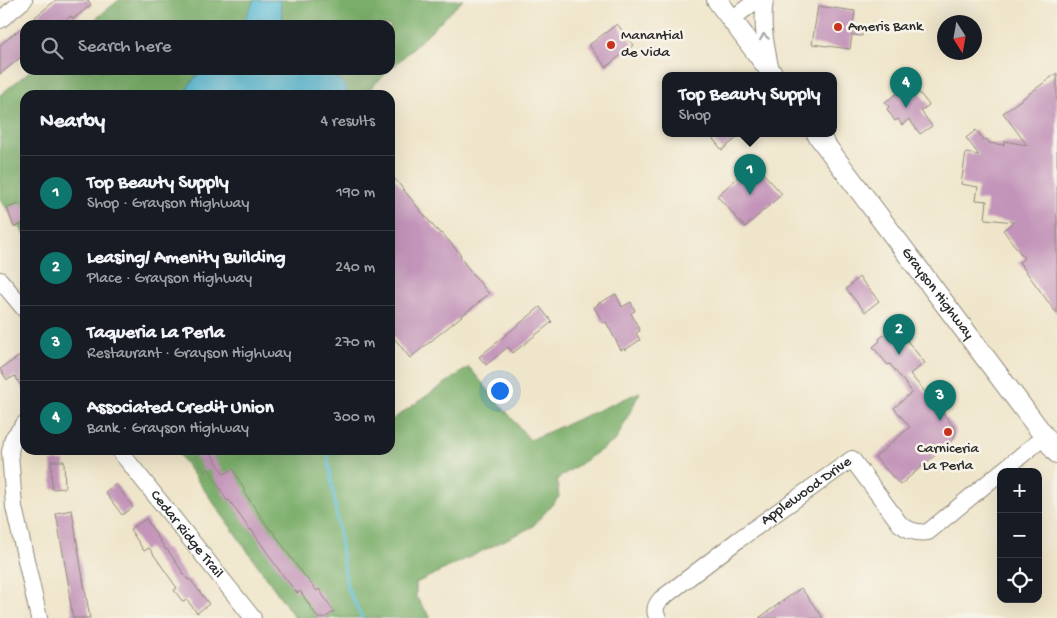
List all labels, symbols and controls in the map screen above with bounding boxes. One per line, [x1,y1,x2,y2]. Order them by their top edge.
north arrow [937,15,982,60]
place label: Ameris Bank [848,18,924,36]
search box [20,20,395,75]
marker: Ameris Bank [832,21,844,33]
place label: Manantial de Vida [621,27,683,62]
one-way arrow [760,32,770,41]
icon: search [38,34,66,62]
text: Search here [78,36,172,59]
marker: Manantial de Vida [605,39,617,51]
pin: 4 [890,67,922,108]
popup [662,72,837,137]
text: Top Beauty Supply [679,84,820,107]
text: Shop [679,107,711,126]
text: Nearby [40,110,105,135]
text: 4 results [320,113,375,132]
pin: 1 [734,154,766,195]
text: Top Beauty Supply [87,172,229,195]
text: 1 [53,184,59,203]
text: 190 m [336,184,375,203]
text: Shop · Grayson Highway [87,195,249,214]
street label: Grayson Highway [897,244,978,344]
text: Leasing/ Amenity Building [87,247,286,270]
text: 2 [52,259,60,278]
text: 240 m [335,259,375,278]
text: Place · Grayson Highway [87,270,252,289]
pin: 2 [883,314,915,355]
text: Taqueria La Perla [87,322,225,345]
text: 3 [52,334,60,353]
text: 270 m [335,334,375,353]
text: Restaurant · Grayson Highway [87,345,291,364]
your location [487,378,513,404]
pin: 3 [924,380,956,421]
text: Associated Credit Union [87,397,274,420]
text: 4 [52,409,60,428]
text: 300 m [333,409,375,428]
text: Bank · Grayson Highway [87,420,249,439]
marker: Carniceria La Perla [942,426,954,438]
place label: Carniceria La Perla [917,440,980,475]
street label: Applewood Drive [758,453,855,530]
map controls [997,468,1042,603]
button: + [997,468,1042,513]
street label: Cedar Ridge Trail [146,487,227,582]
button: − [997,513,1042,558]
button: locate [997,558,1042,603]

